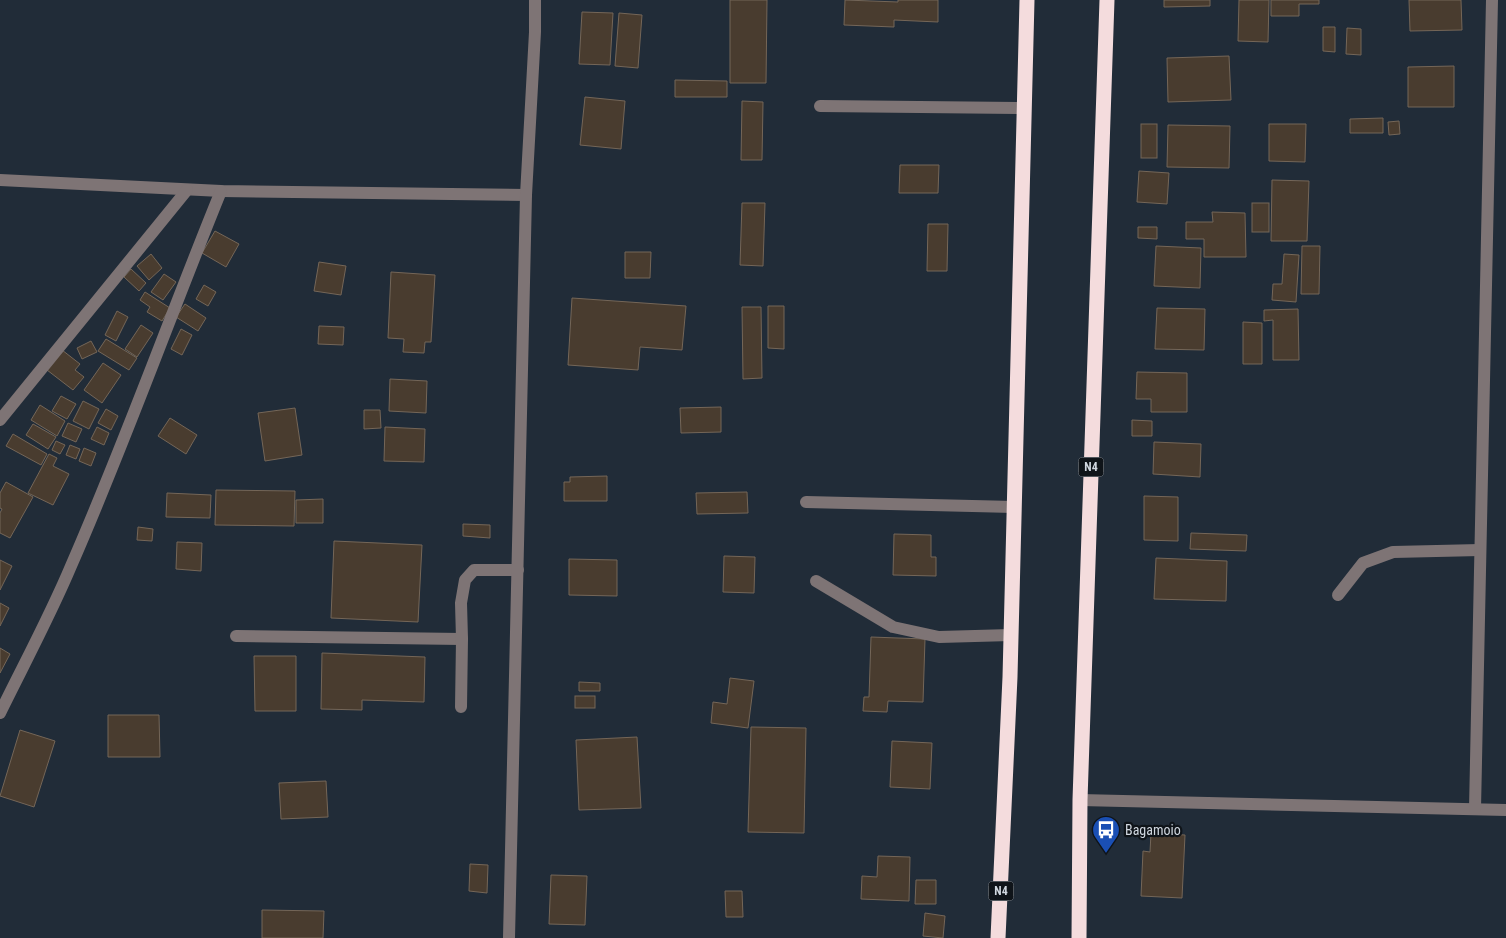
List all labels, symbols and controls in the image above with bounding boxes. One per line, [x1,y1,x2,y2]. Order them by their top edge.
road number: N4 [1078,458,1104,477]
bus stop icon: Bagamoio [1091,815,1121,854]
place label: Bagamoio [1125,822,1181,838]
road number: N4 [988,881,1014,900]

